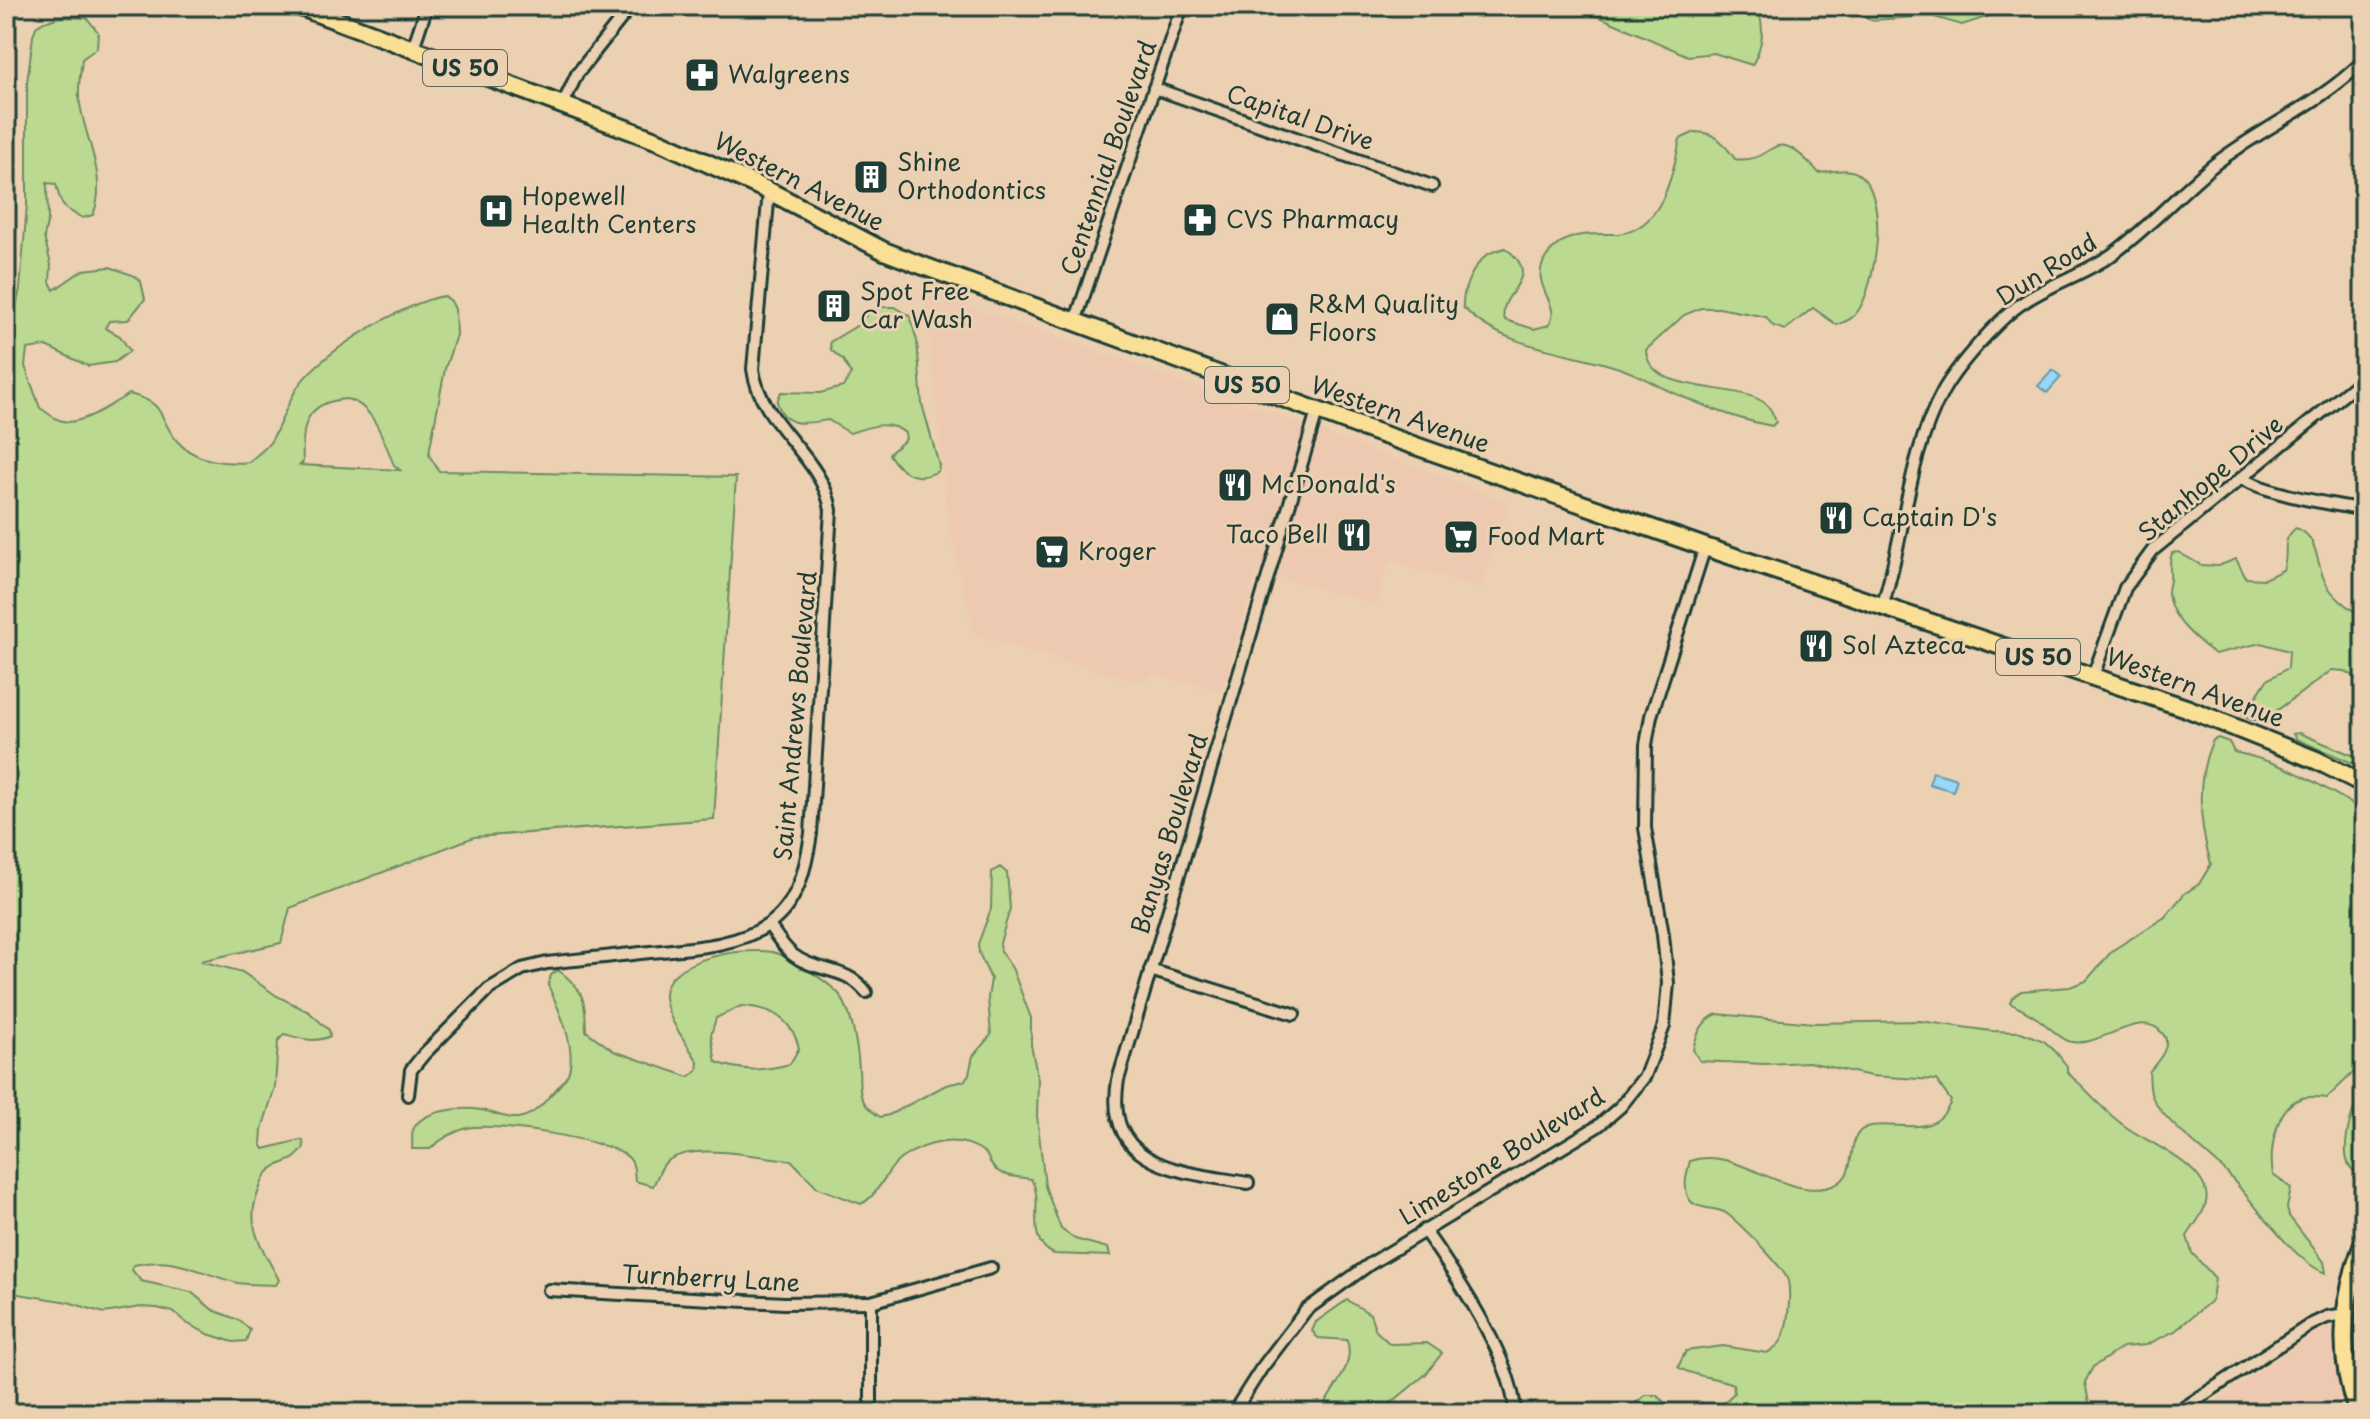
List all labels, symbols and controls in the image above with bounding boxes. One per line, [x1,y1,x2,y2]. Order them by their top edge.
street label: Centennial Boulevard [1050,35,1164,280]
road number: US 50 [423,50,507,86]
place label: Walgreens [728,55,850,91]
pharmacy icon: Walgreens [683,56,721,94]
street label: Capital Drive [1222,74,1379,158]
street label: Western Avenue [708,122,891,239]
place label: Shine Orthodontics [897,143,1046,207]
building icon: Shine Orthodontics [852,158,890,196]
place label: Hopewell Health Centers [522,177,697,241]
hospital icon: Hopewell Health Centers [477,192,515,230]
place label: CVS Pharmacy [1226,200,1399,236]
pharmacy icon: CVS Pharmacy [1181,201,1219,239]
street label: Dun Road [1989,223,2103,313]
place label: Spot Free Car Wash [860,272,973,336]
place label: R&M Quality Floors [1308,285,1459,349]
building icon: Spot Free Car Wash [815,287,853,325]
shop icon: R&M Quality Floors [1263,300,1301,338]
street label: Western Avenue [1306,366,1495,461]
road number: US 50 [1205,367,1289,403]
street label: Stanhope Drive [2129,406,2290,549]
place label: McDonald's [1261,465,1396,501]
restaurant icon: McDonald's [1216,466,1254,504]
place label: Captain D's [1862,498,1997,534]
restaurant icon: Captain D's [1817,499,1855,537]
place label: Taco Bell [1226,515,1328,551]
restaurant icon: Taco Bell [1335,516,1373,554]
place label: Food Mart [1487,517,1605,553]
supermarket icon: Food Mart [1442,518,1480,556]
place label: Kroger [1078,532,1157,568]
supermarket icon: Kroger [1033,533,1071,571]
street label: Saint Andrews Boulevard [763,569,825,862]
place label: Sol Azteca [1842,626,1965,662]
restaurant icon: Sol Azteca [1797,627,1835,665]
street label: Western Avenue [2102,637,2290,735]
road number: US 50 [1996,639,2080,675]
street label: Banyas Boulevard [1120,728,1216,938]
street label: Limestone Boulevard [1391,1077,1611,1233]
street label: Turnberry Lane [621,1254,801,1300]

